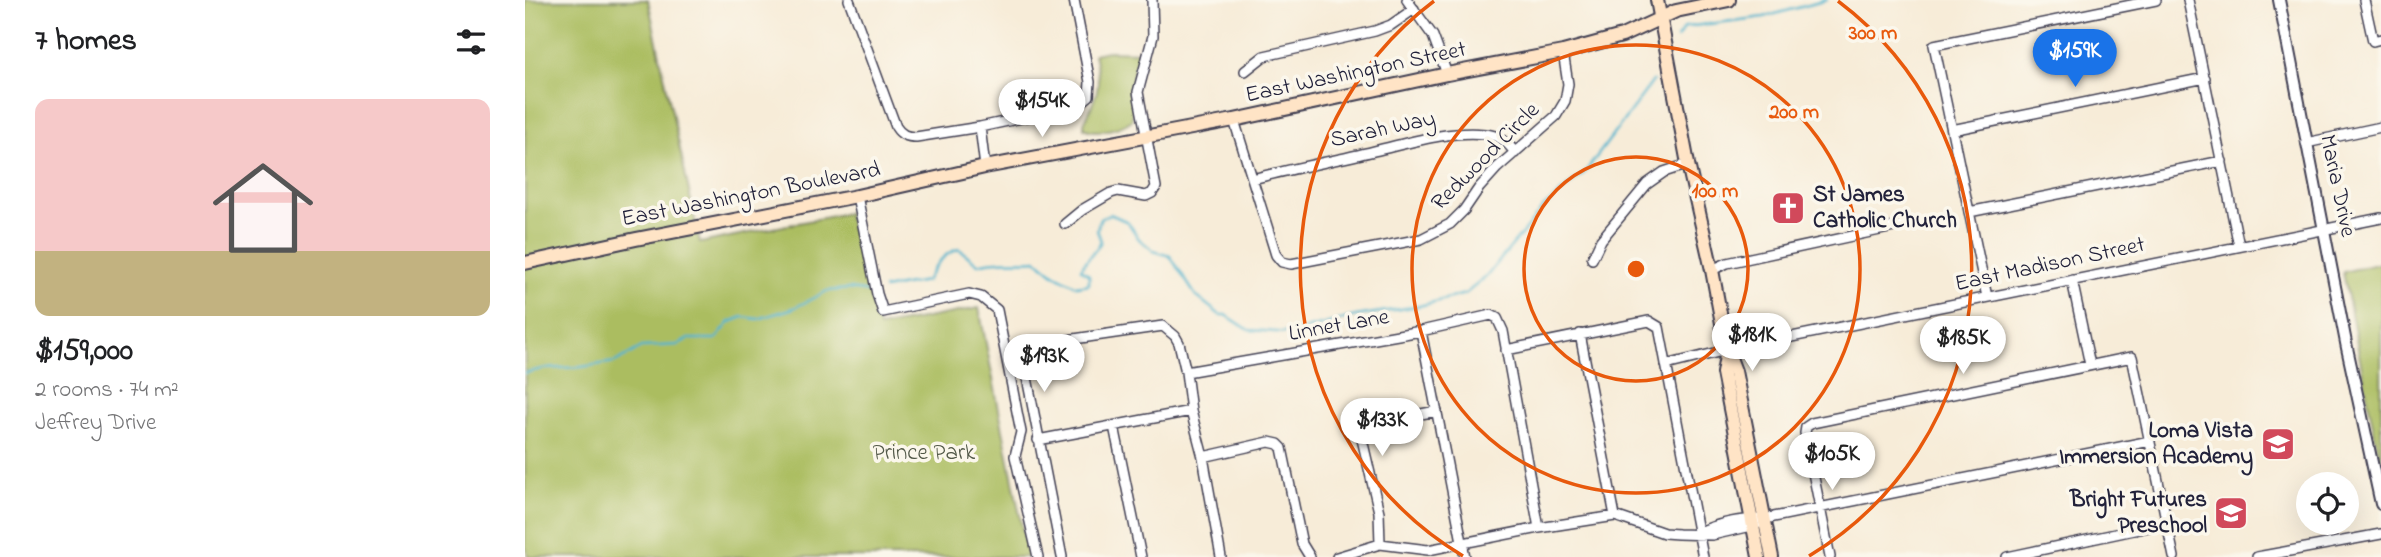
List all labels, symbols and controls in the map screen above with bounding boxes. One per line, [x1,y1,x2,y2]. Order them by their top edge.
text: 300 m [1848,19,1897,49]
text: 7 homes [35,20,137,64]
icon: filters [452,23,490,61]
pin: $159K [2026,29,2124,89]
street label: East Washington Street [1243,33,1470,114]
text: $159K [2049,35,2101,68]
pin: $154K [993,80,1091,139]
text: $154K [1014,85,1070,118]
street label: Redwood Circle [1424,95,1548,219]
text: 200 m [1768,98,1819,128]
street label: Sarah Way [1328,103,1439,159]
street label: Maria Drive [2310,132,2364,241]
icon: home [200,145,326,271]
street label: East Washington Boulevard [619,154,884,237]
text: 100 m [1692,177,1738,207]
place label: St James Catholic Church [1813,179,1957,238]
church icon: St James Catholic Church [1769,189,1807,227]
street label: East Madison Street [1952,229,2148,301]
centre of rings [1624,257,1648,281]
street label: Linnet Lane [1286,301,1393,351]
pin: $181K [1703,314,1801,373]
pin: $185K [1914,316,2012,376]
text: $181K [1728,319,1776,352]
text: $185K [1936,322,1990,355]
text: $159,000 [35,330,133,374]
pin: $193K [995,334,1093,394]
text: $193K [1020,340,1068,373]
text: 2 rooms · 74 m² [35,374,179,407]
pin: $133K [1333,398,1431,458]
text: $133K [1356,404,1408,437]
text: Jeffrey Drive [35,407,156,440]
place label: Loma Vista Immersion Academy [2059,415,2253,476]
school or university icon: Loma Vista Immersion Academy [2259,425,2297,463]
pin: $105K [1783,433,1881,492]
park label: Prince Park [873,437,976,470]
text: $105K [1804,438,1860,471]
map controls [2296,472,2359,535]
button: locate [2296,472,2359,535]
place label: Bright Futures Preschool [2069,484,2207,543]
school or university icon: Bright Futures Preschool [2212,494,2250,532]

